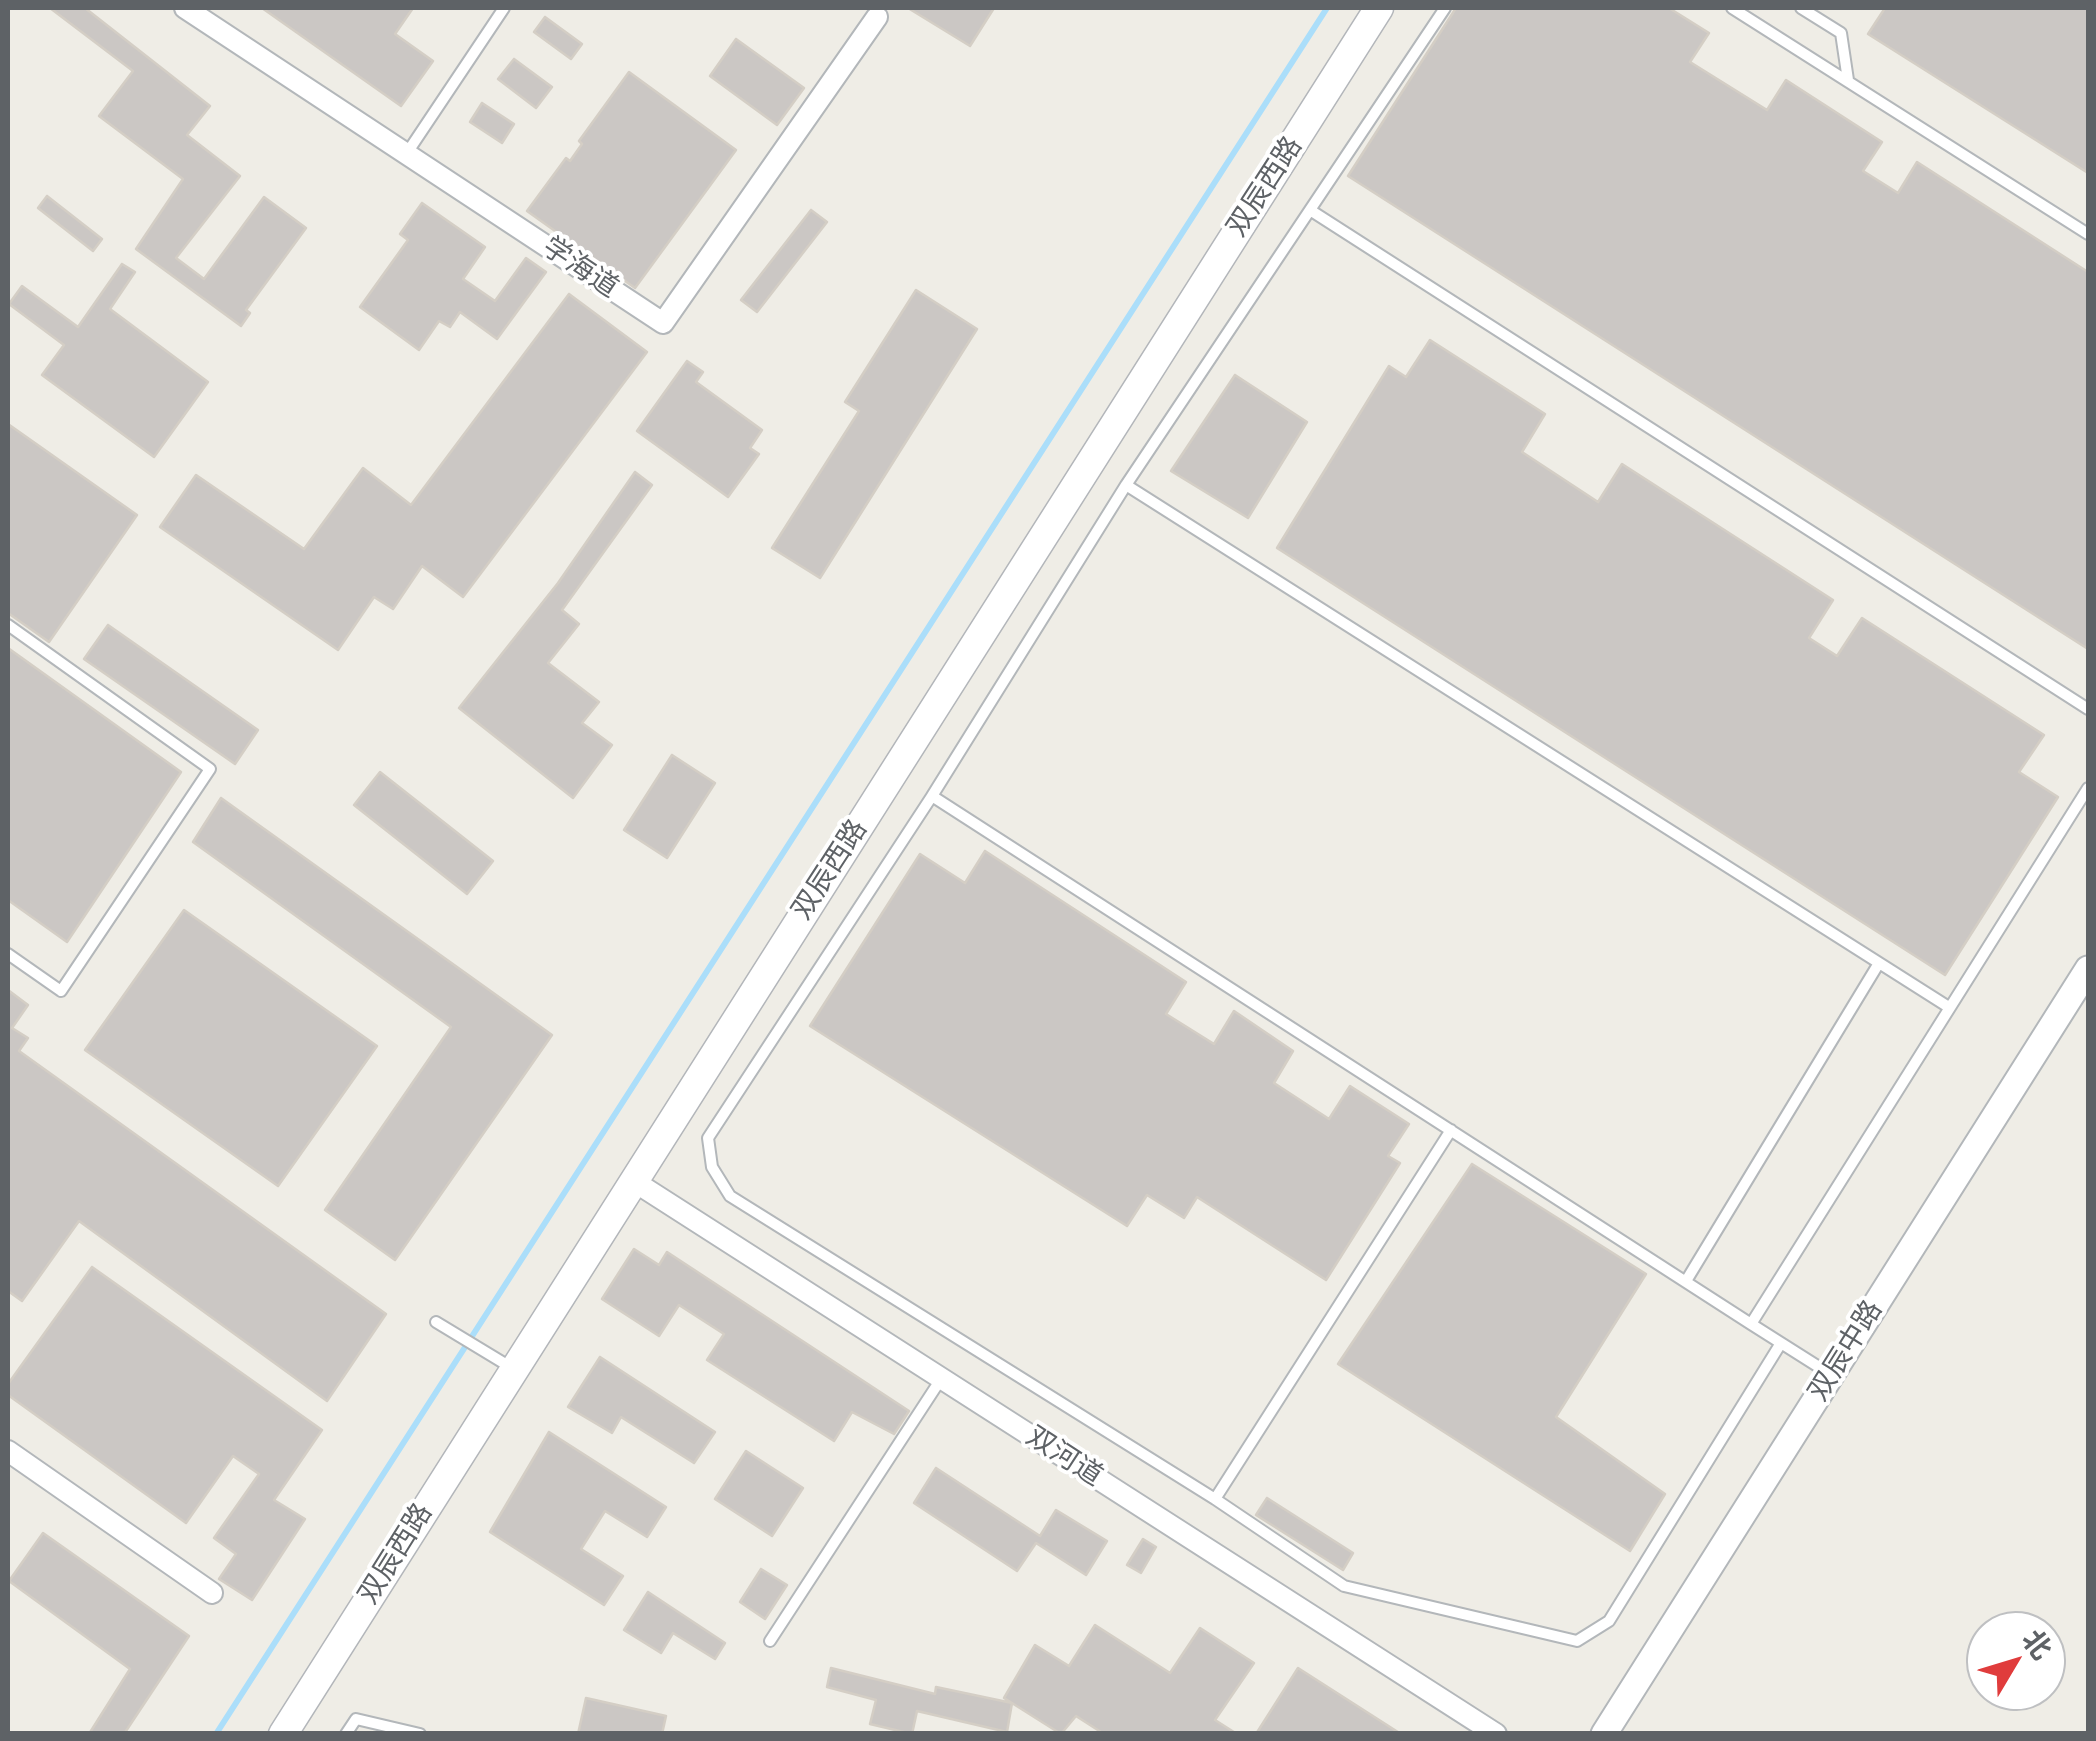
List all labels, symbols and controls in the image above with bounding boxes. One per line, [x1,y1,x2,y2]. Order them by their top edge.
street label: 双辰西路 [1220,131,1310,243]
street label: 学海道 [536,231,624,305]
street label: 双辰西路 [785,814,875,926]
street label: 双辰中路 [1802,1295,1890,1407]
street label: 双河道 [1020,1420,1108,1494]
street label: 双辰西路 [352,1498,440,1610]
north arrow [1966,1611,2066,1711]
text: 北 [2014,1621,2062,1666]

